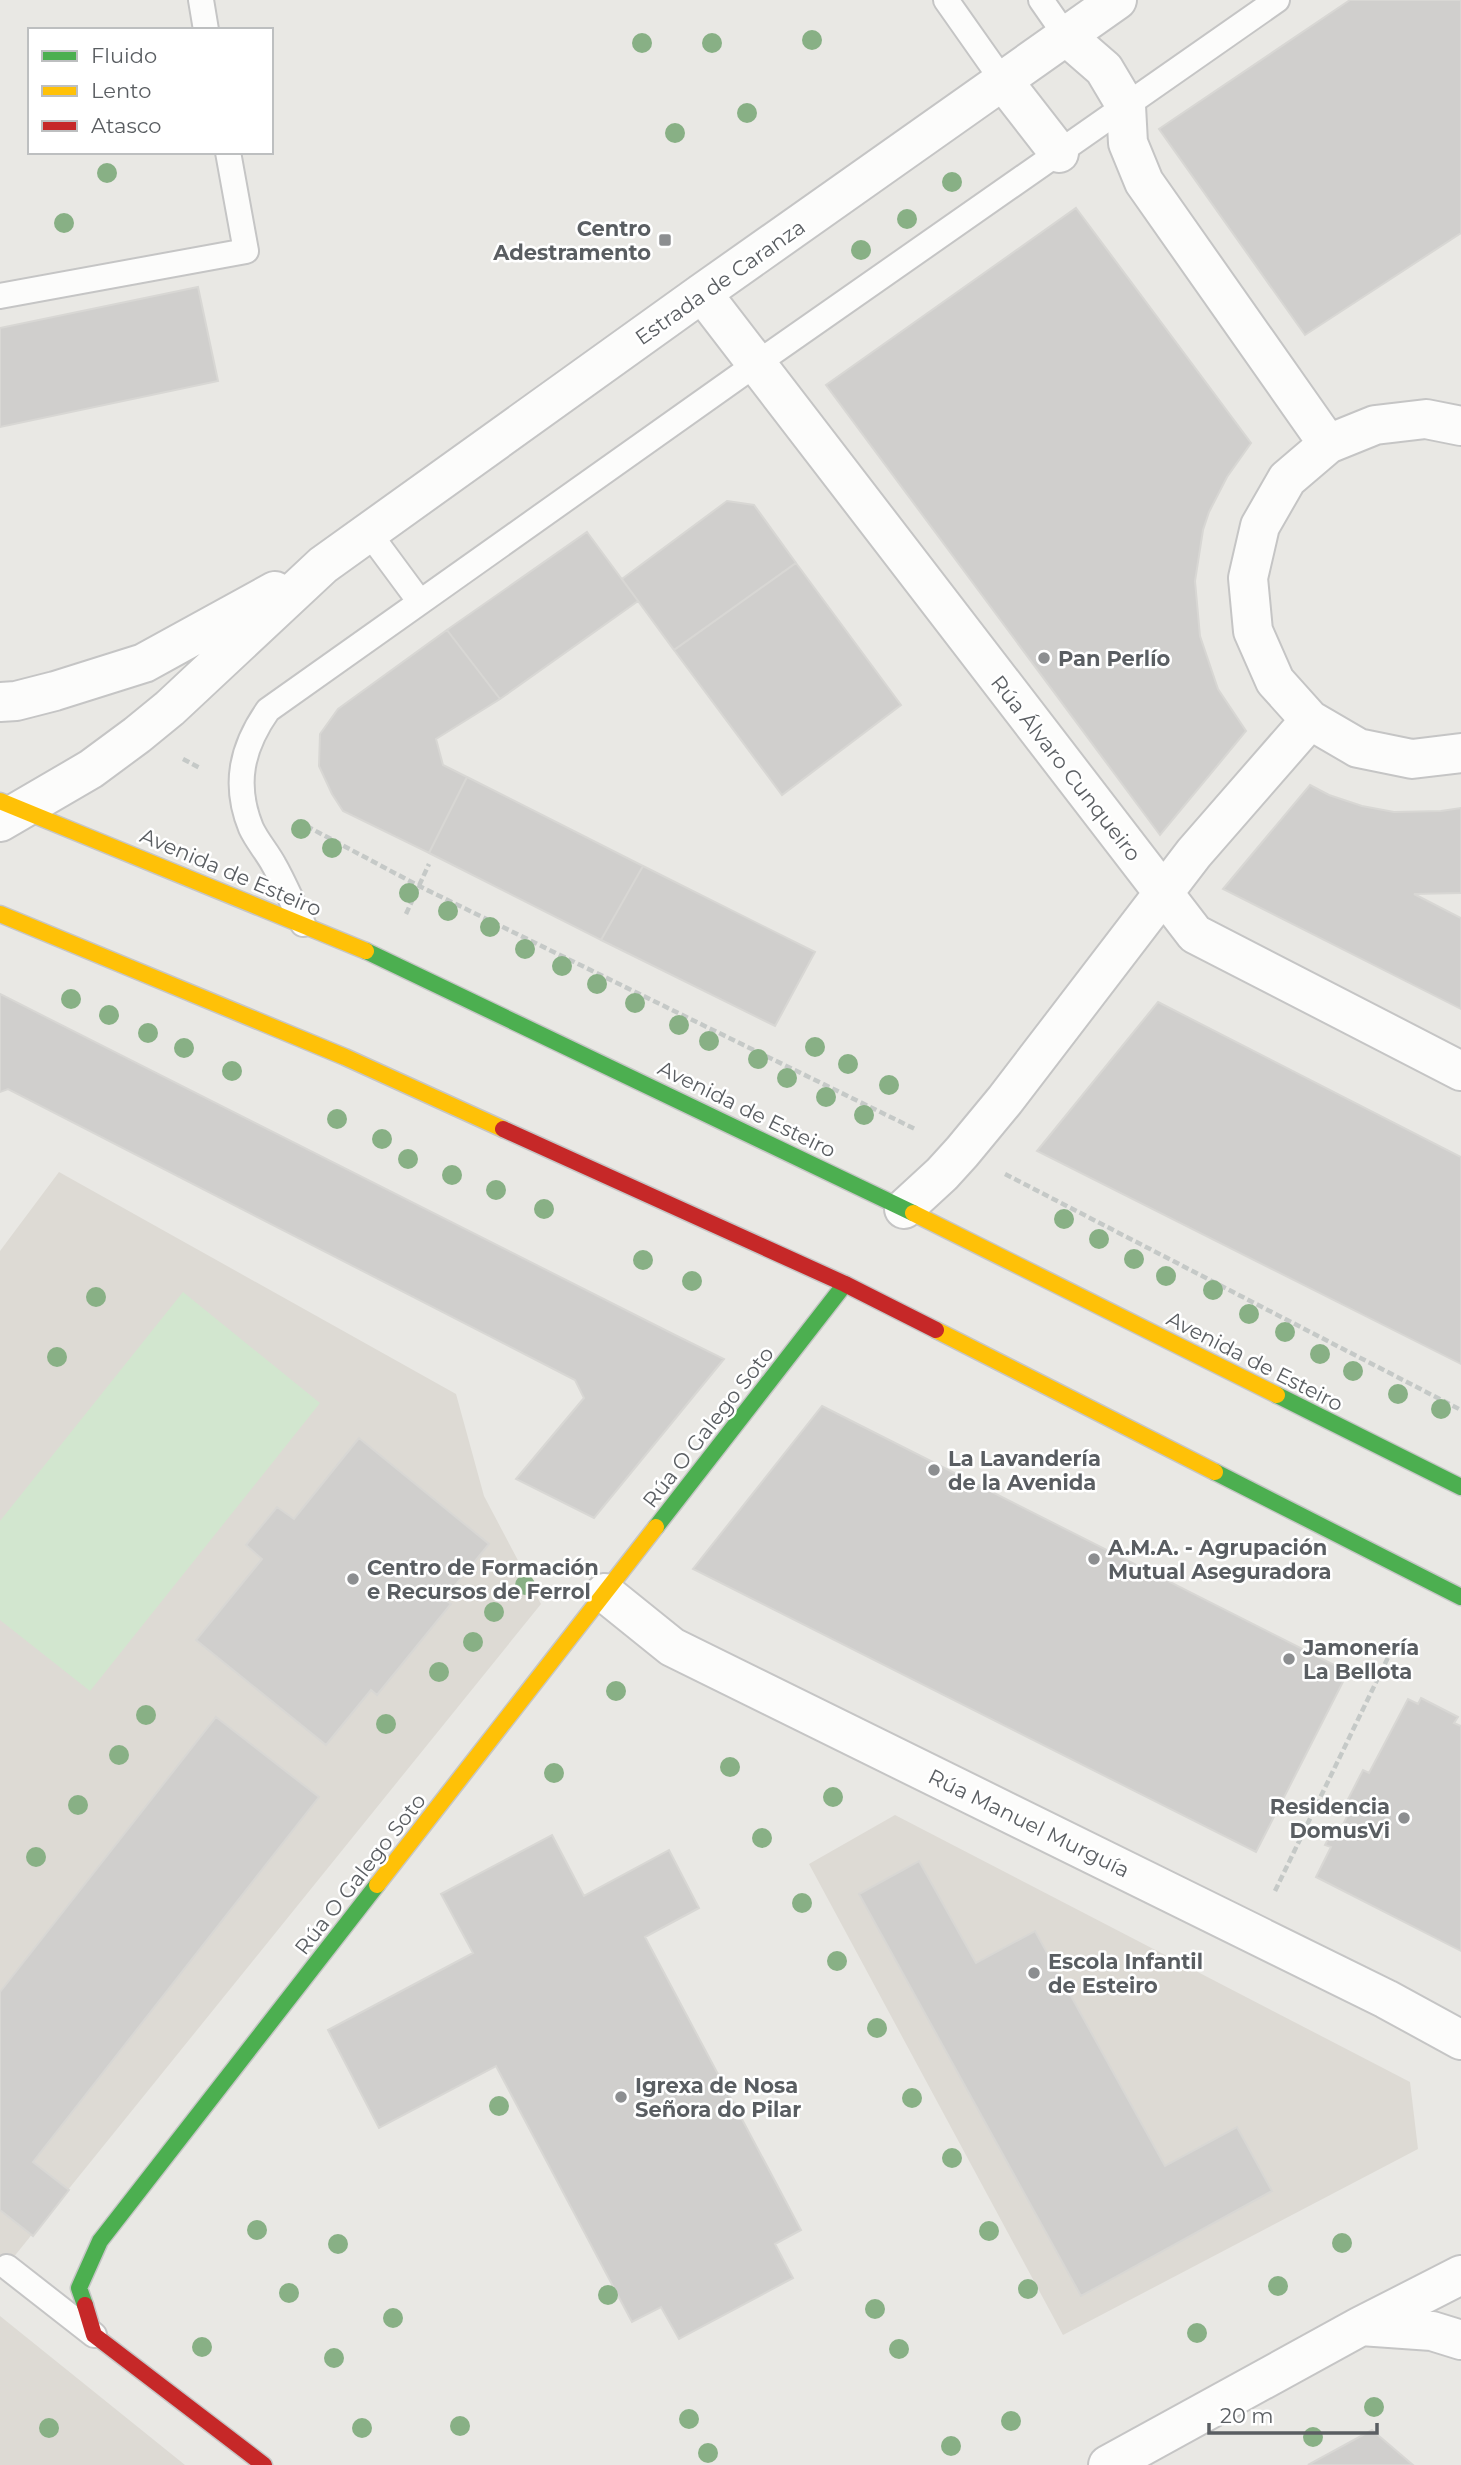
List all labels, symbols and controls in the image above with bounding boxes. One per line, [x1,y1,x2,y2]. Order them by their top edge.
legend [28,28,273,154]
text: Fluido [91,43,157,68]
text: Lento [91,78,151,103]
text: Atasco [91,113,162,138]
street label: Estrada de Caranza [630,214,810,350]
place label: Centro Adestramento [492,216,651,265]
marker: Centro Adestramento [657,232,673,248]
place label: Pan Perlío [1058,646,1170,671]
marker: Pan Perlío [1036,650,1052,666]
street label: Rúa Álvaro Cunqueiro [986,670,1146,866]
street label: Avenida de Esteiro [137,822,325,922]
street label: Avenida de Esteiro [654,1055,840,1163]
street label: Avenida de Esteiro [1163,1306,1347,1416]
street label: Rúa O Galego Soto [637,1341,779,1513]
place label: La Lavandería de la Avenida [948,1446,1101,1495]
marker: La Lavandería de la Avenida [926,1462,942,1478]
place label: A.M.A. - Agrupación Mutual Aseguradora [1107,1535,1332,1584]
marker: A.M.A. - Agrupación Mutual Aseguradora [1086,1551,1102,1567]
place label: Centro de Formación e Recursos de Ferrol [367,1555,599,1604]
marker: Centro de Formación e Recursos de Ferrol [345,1571,361,1587]
place label: Jamonería La Bellota [1302,1635,1419,1684]
marker: Jamonería La Bellota [1281,1651,1297,1667]
street label: Rúa Manuel Murguía [924,1763,1134,1883]
street label: Rúa O Galego Soto [289,1788,431,1960]
place label: Residencia DomusVi [1270,1794,1390,1843]
marker: Residencia DomusVi [1396,1810,1412,1826]
place label: Escola Infantil de Esteiro [1048,1949,1203,1998]
marker: Escola Infantil de Esteiro [1026,1965,1042,1981]
place label: Igrexa de Nosa Señora do Pilar [635,2073,801,2122]
marker: Igrexa de Nosa Señora do Pilar [613,2089,629,2105]
scale bar [1209,2392,1377,2436]
text: 20 m [1220,2403,1274,2428]

